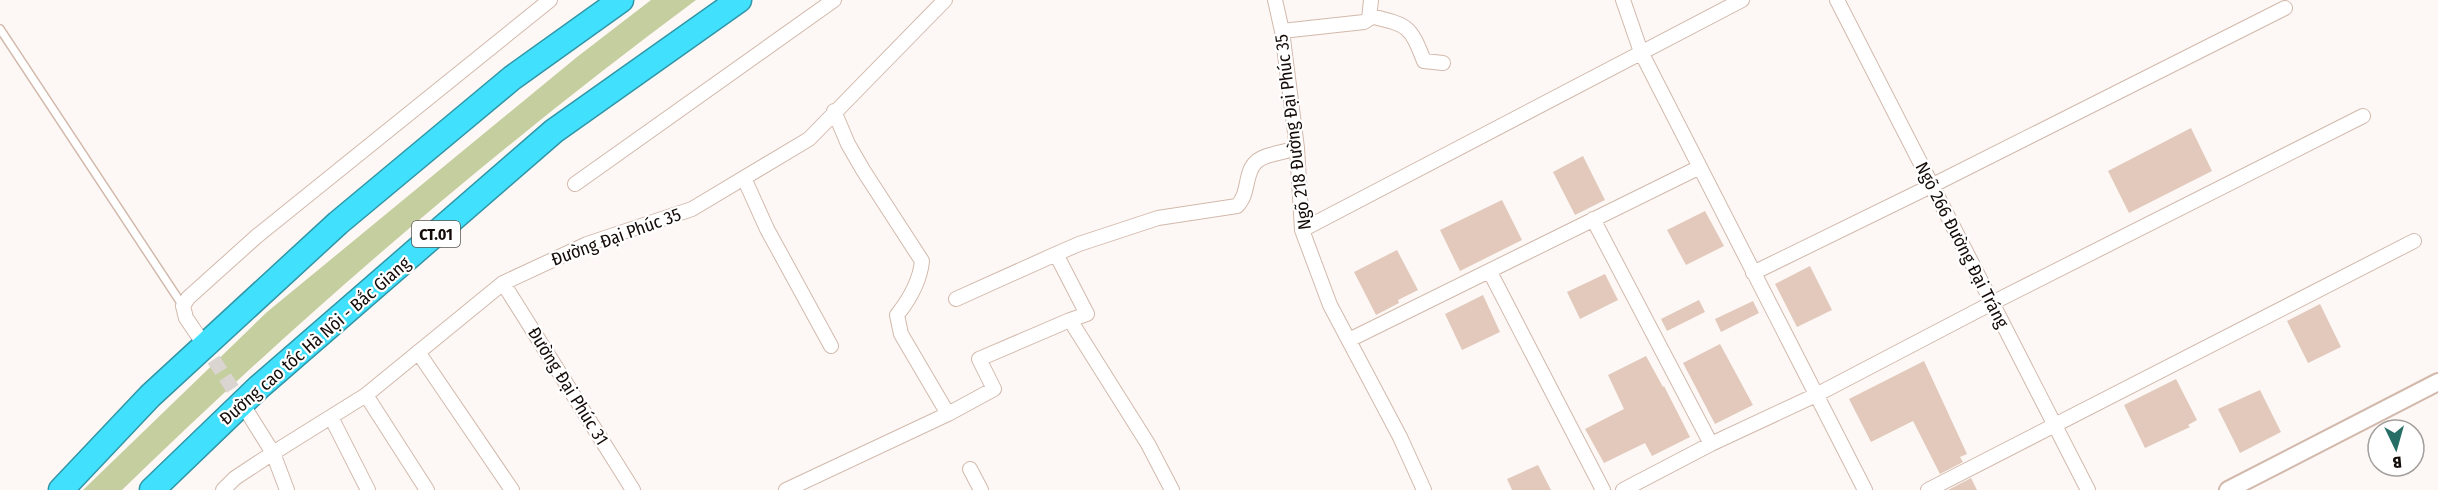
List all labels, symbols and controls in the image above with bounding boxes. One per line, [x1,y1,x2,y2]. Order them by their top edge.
street label: Ngõ 218 Đường Đại Phúc 35 [1270,33,1316,231]
street label: Ngõ 266 Đường Đại Tráng [1911,158,2014,332]
street label: Đường Đại Phúc 35 [548,203,684,271]
road number: CT.01 [412,221,460,247]
street label: Đường cao tốc Hà Nội - Bắc Giang [215,251,415,430]
street label: Đường Đại Phúc 31 [523,323,613,449]
north arrow [2366,418,2426,478]
text: B [2392,453,2403,472]

